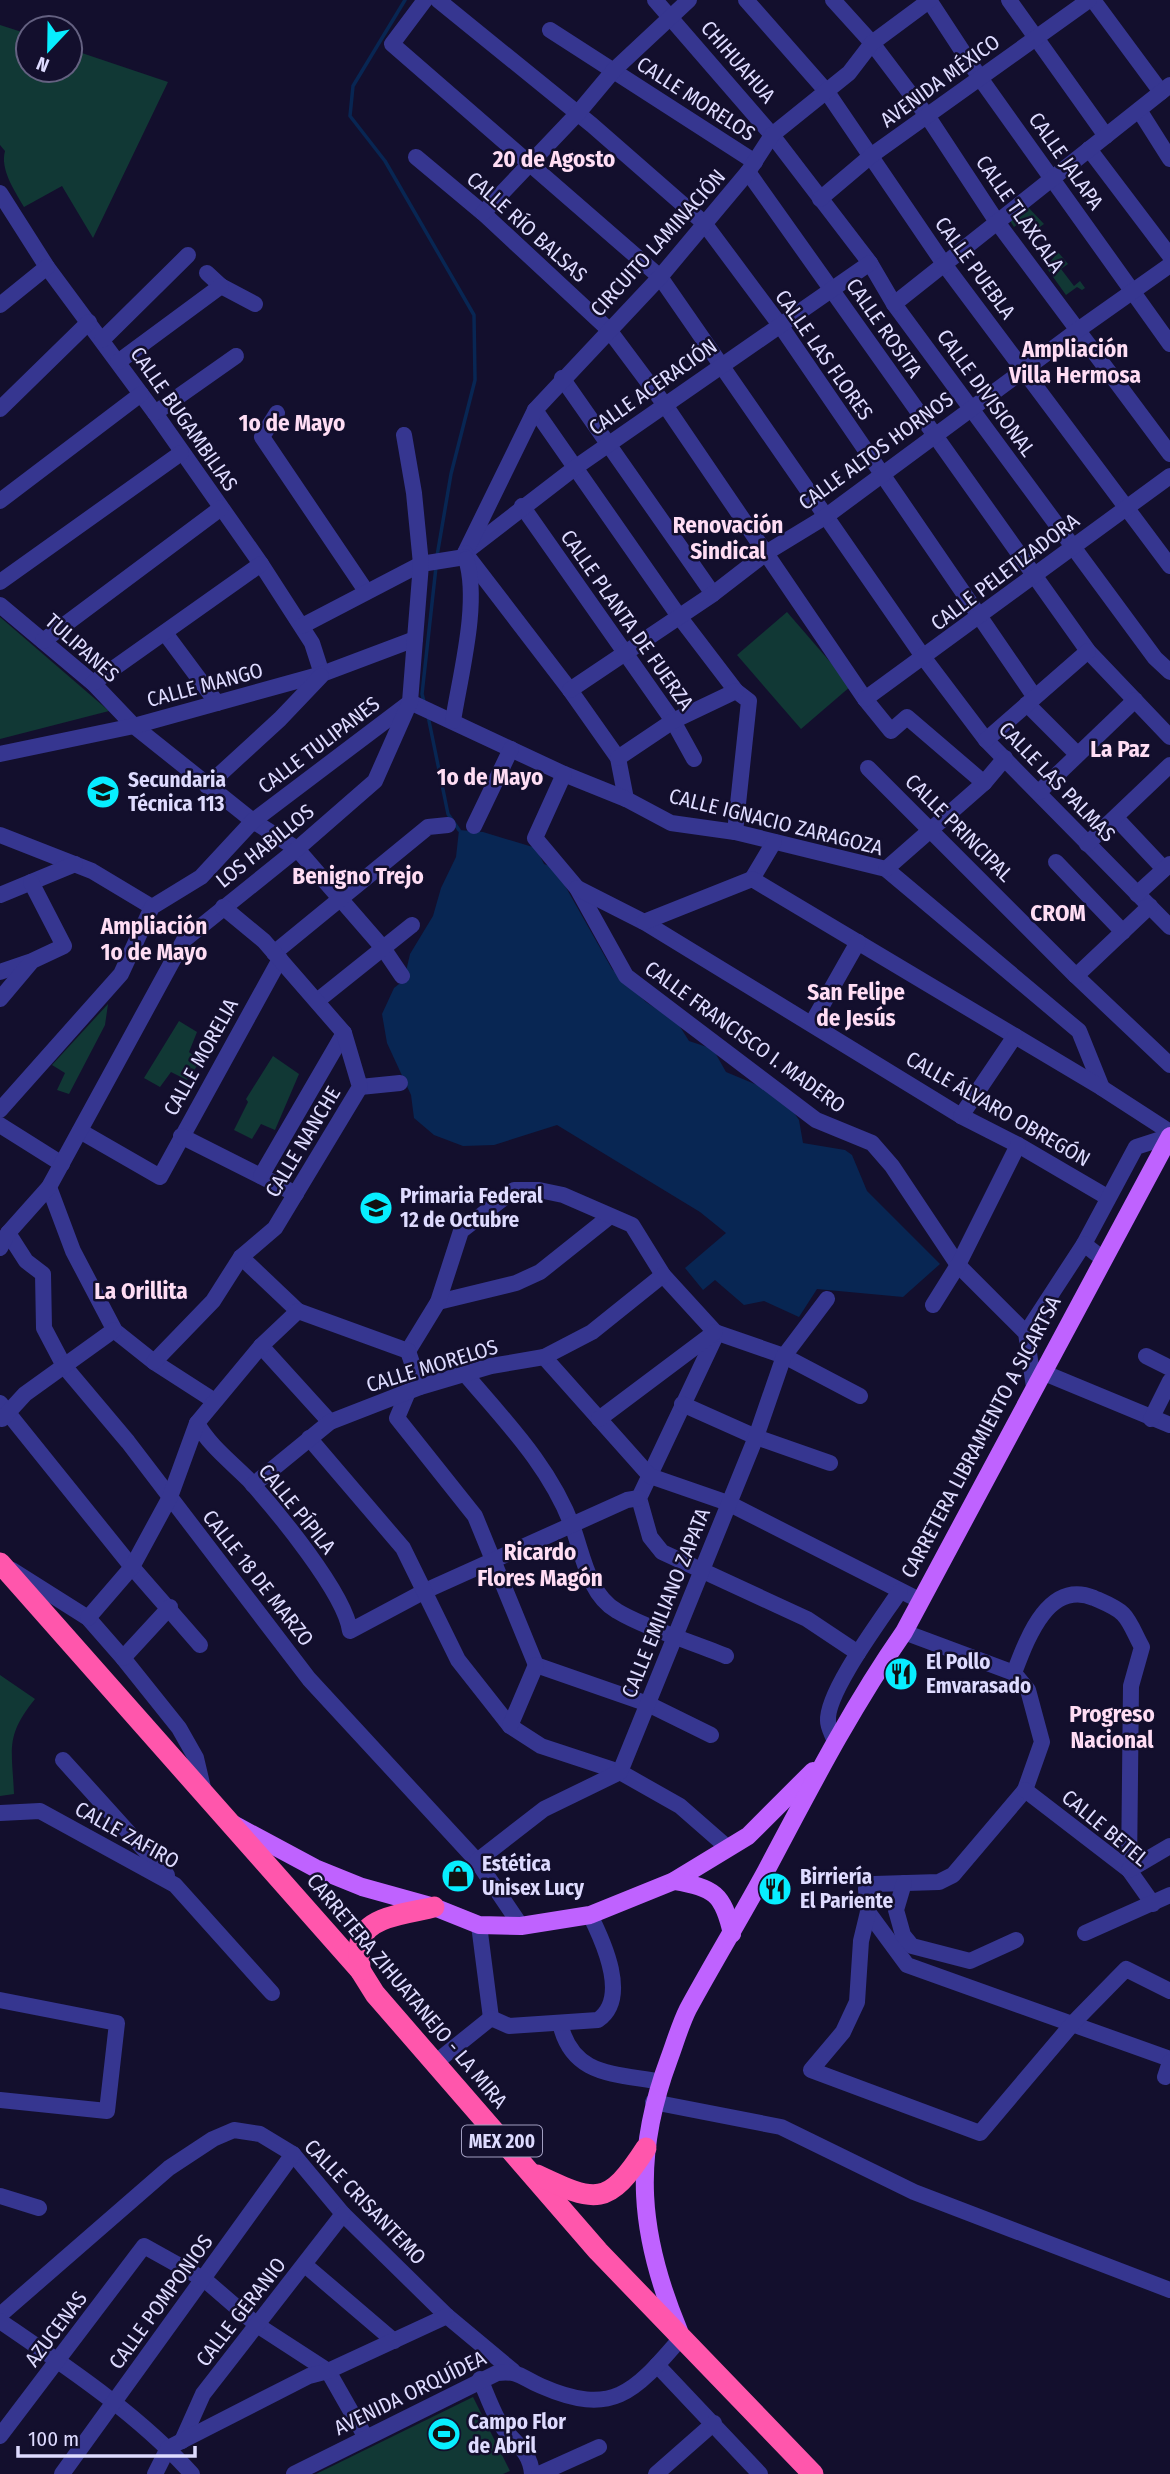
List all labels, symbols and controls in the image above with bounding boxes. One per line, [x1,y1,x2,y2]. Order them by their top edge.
north arrow [14,14,84,84]
street label: CHIHUAHUA [695,15,781,109]
street label: AVENIDA MÉXICO [875,29,1005,133]
street label: CALLE MORELOS [632,51,760,147]
text: N [33,52,52,77]
street label: CALLE JALAPA [1023,107,1109,215]
district label: 20 de Agosto [492,145,615,173]
street label: CALLE TLAXCALA [970,150,1070,278]
street label: CIRCUITO LAMINACIÓN [585,164,731,322]
street label: CALLE RÍO BALSAS [461,166,593,288]
street label: CALLE PUEBLA [929,212,1021,324]
street label: CALLE ROSITA [840,273,928,383]
street label: CALLE LAS FLORES [769,285,879,425]
street label: CALLE DIVISIONAL [931,324,1041,462]
street label: CALLE ACERACIÓN [584,333,722,441]
district label: Ampliación Villa Hermosa [1008,335,1141,389]
street label: CALLE BUGAMBILIAS [125,342,243,496]
street label: CALLE ALTOS HORNOS [794,386,958,516]
district label: 1o de Mayo [239,409,345,437]
street label: CALLE PELETIZADORA [926,508,1084,636]
district label: Renovación Sindical [673,511,783,565]
street label: CALLE PLANTA DE FUERZA [555,525,699,715]
street label: TULIPANES [40,608,124,688]
street label: CALLE MANGO [144,657,266,713]
street label: CALLE TULIPANES [253,691,385,799]
street label: CALLE LAS PALMAS [993,716,1121,848]
district label: La Paz [1090,735,1150,763]
district label: 1o de Mayo [437,763,543,791]
place label: Secundaria Técnica 113 [128,767,226,817]
street label: CALLE PRINCIPAL [900,769,1019,888]
school or university icon: Secundaria Técnica 113 [84,773,122,811]
street label: CALLE IGNACIO ZARAGOZA [666,783,886,861]
street label: LOS HABILLOS [211,798,319,894]
district label: Benigno Trejo [292,862,424,890]
district label: CROM [1030,899,1086,927]
district label: Ampliación 1o de Mayo [100,912,207,966]
street label: CALLE FRANCISCO I. MADERO [640,955,850,1119]
district label: San Felipe de Jesús [807,978,905,1032]
street label: CALLE MORELIA [158,994,244,1120]
street label: CALLE ÁLVARO OBREGÓN [901,1046,1095,1172]
street label: CALLE NANCHE [260,1082,346,1202]
place label: Primaria Federal 12 de Octubre [400,1183,543,1233]
school or university icon: Primaria Federal 12 de Octubre [357,1189,395,1227]
district label: La Orillita [94,1277,188,1305]
street label: CARRETERA LIBRAMIENTO A SICARTSA [895,1292,1067,1582]
street label: CALLE MORELOS [363,1334,501,1398]
street label: CALLE PÍPILA [253,1459,341,1559]
street label: CALLE EMILIANO ZAPATA [616,1504,716,1702]
street label: CALLE 18 DE MARZO [197,1505,319,1651]
district label: Ricardo Flores Magón [477,1538,603,1592]
place label: El Pollo Emvarasado [926,1649,1031,1699]
restaurant icon: El Pollo Emvarasado [882,1655,920,1693]
district label: Progreso Nacional [1069,1700,1155,1754]
street label: CALLE BETEL [1056,1784,1154,1872]
street label: CALLE ZAFIRO [70,1796,184,1874]
place label: Estética Unisex Lucy [482,1851,585,1901]
shop icon: Estética Unisex Lucy [439,1857,477,1895]
place label: Birriería El Pariente [800,1864,894,1914]
street label: CARRETERA ZIHUATANEJO - LA MIRA [301,1868,513,2114]
restaurant icon: Birriería El Pariente [756,1870,794,1908]
road number: MEX 200 [462,2126,542,2156]
street label: CALLE CRISANTEMO [299,2134,431,2270]
street label: CALLE POMPONIOS [103,2230,219,2374]
street label: CALLE GERANIO [190,2252,292,2372]
street label: AZUCENAS [19,2286,93,2372]
street label: AVENIDA ORQUÍDEA [330,2345,490,2441]
place label: Campo Flor de Abril [468,2409,566,2459]
scale bar [18,2414,194,2458]
sports icon: Campo Flor de Abril [425,2415,463,2453]
text: 100 m [28,2426,79,2452]

